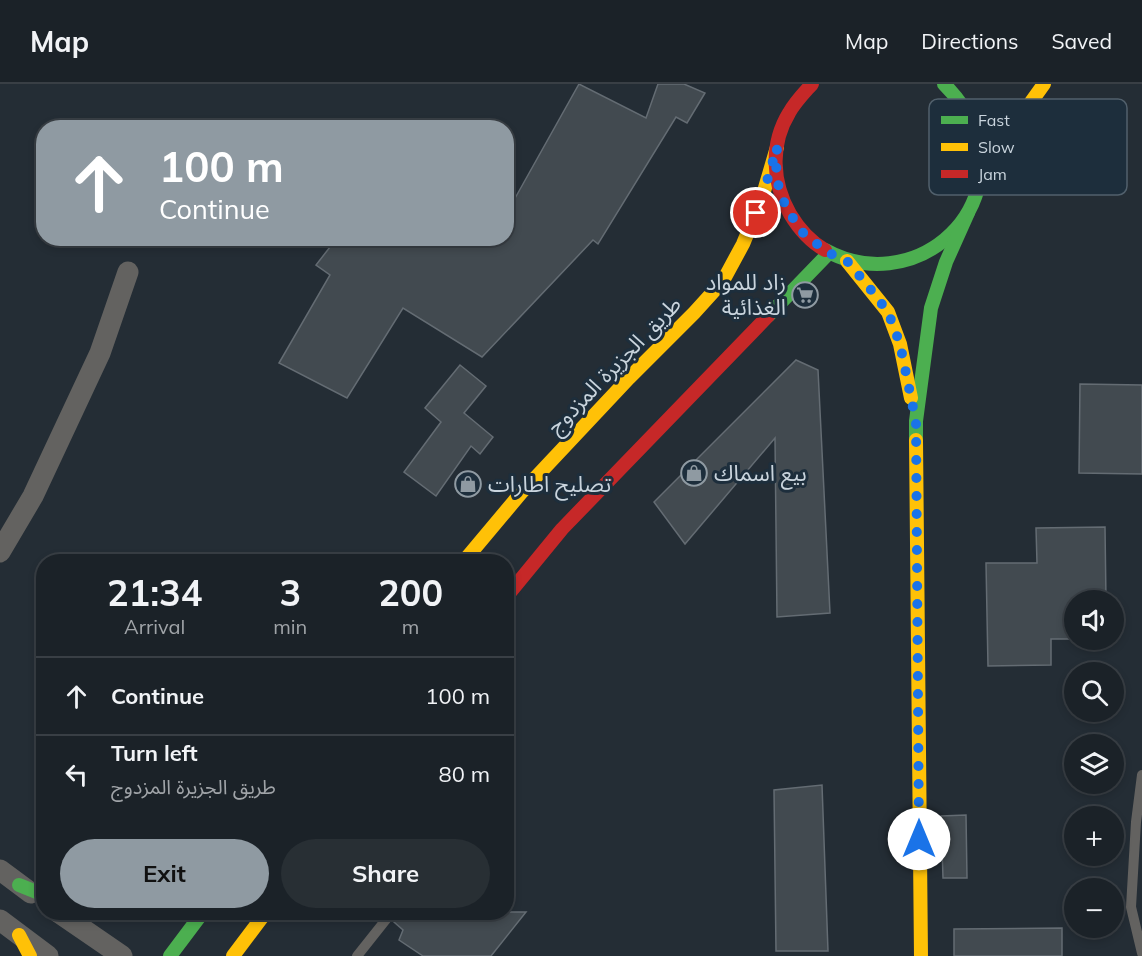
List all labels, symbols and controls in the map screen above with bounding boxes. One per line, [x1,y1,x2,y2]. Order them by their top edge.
text: Map [30,24,89,59]
text: Map [845,28,888,54]
text: Directions [921,28,1018,54]
text: Saved [1051,28,1112,54]
legend [929,99,1127,195]
text: Fast [978,110,1010,130]
text: Slow [978,137,1015,157]
text: 100 m [159,140,284,193]
icon: ahead [60,144,138,222]
text: Jam [978,164,1007,184]
pin [730,187,781,238]
text: Continue [159,192,270,226]
icon: arrive [739,196,772,229]
place label: زاد للمواد الغذائية [706,268,786,321]
supermarket icon: زاد للمواد الغذائية [790,280,820,310]
street label: طريق الجزيرة المزدوج [541,290,689,442]
shop icon: بيع اسماك [679,458,709,488]
place label: بيع اسماك [714,459,807,490]
shop icon: تصليح اطارات [453,469,483,499]
place label: تصليح اطارات [488,470,611,501]
text: 21:34 [107,570,202,615]
text: 3 [279,570,301,615]
text: 200 [378,570,443,615]
map controls [1064,590,1124,938]
button: sound [1064,590,1124,650]
text: Arrival [124,614,185,639]
text: min [273,614,307,639]
text: m [402,614,419,639]
button: search [1064,662,1124,722]
icon: ahead [60,680,93,713]
text: Continue [111,682,204,710]
text: 100 m [425,682,490,710]
button: layers [1064,734,1124,794]
text: Turn left [111,739,198,767]
icon: left [60,758,93,791]
text: 80 m [439,760,490,788]
text: طريق الجزيرة المزدوج [111,774,276,799]
button: + [1064,806,1124,866]
position arrow [887,807,951,871]
button: Exit [60,839,269,908]
button: Share [281,839,490,908]
button: − [1064,878,1124,938]

